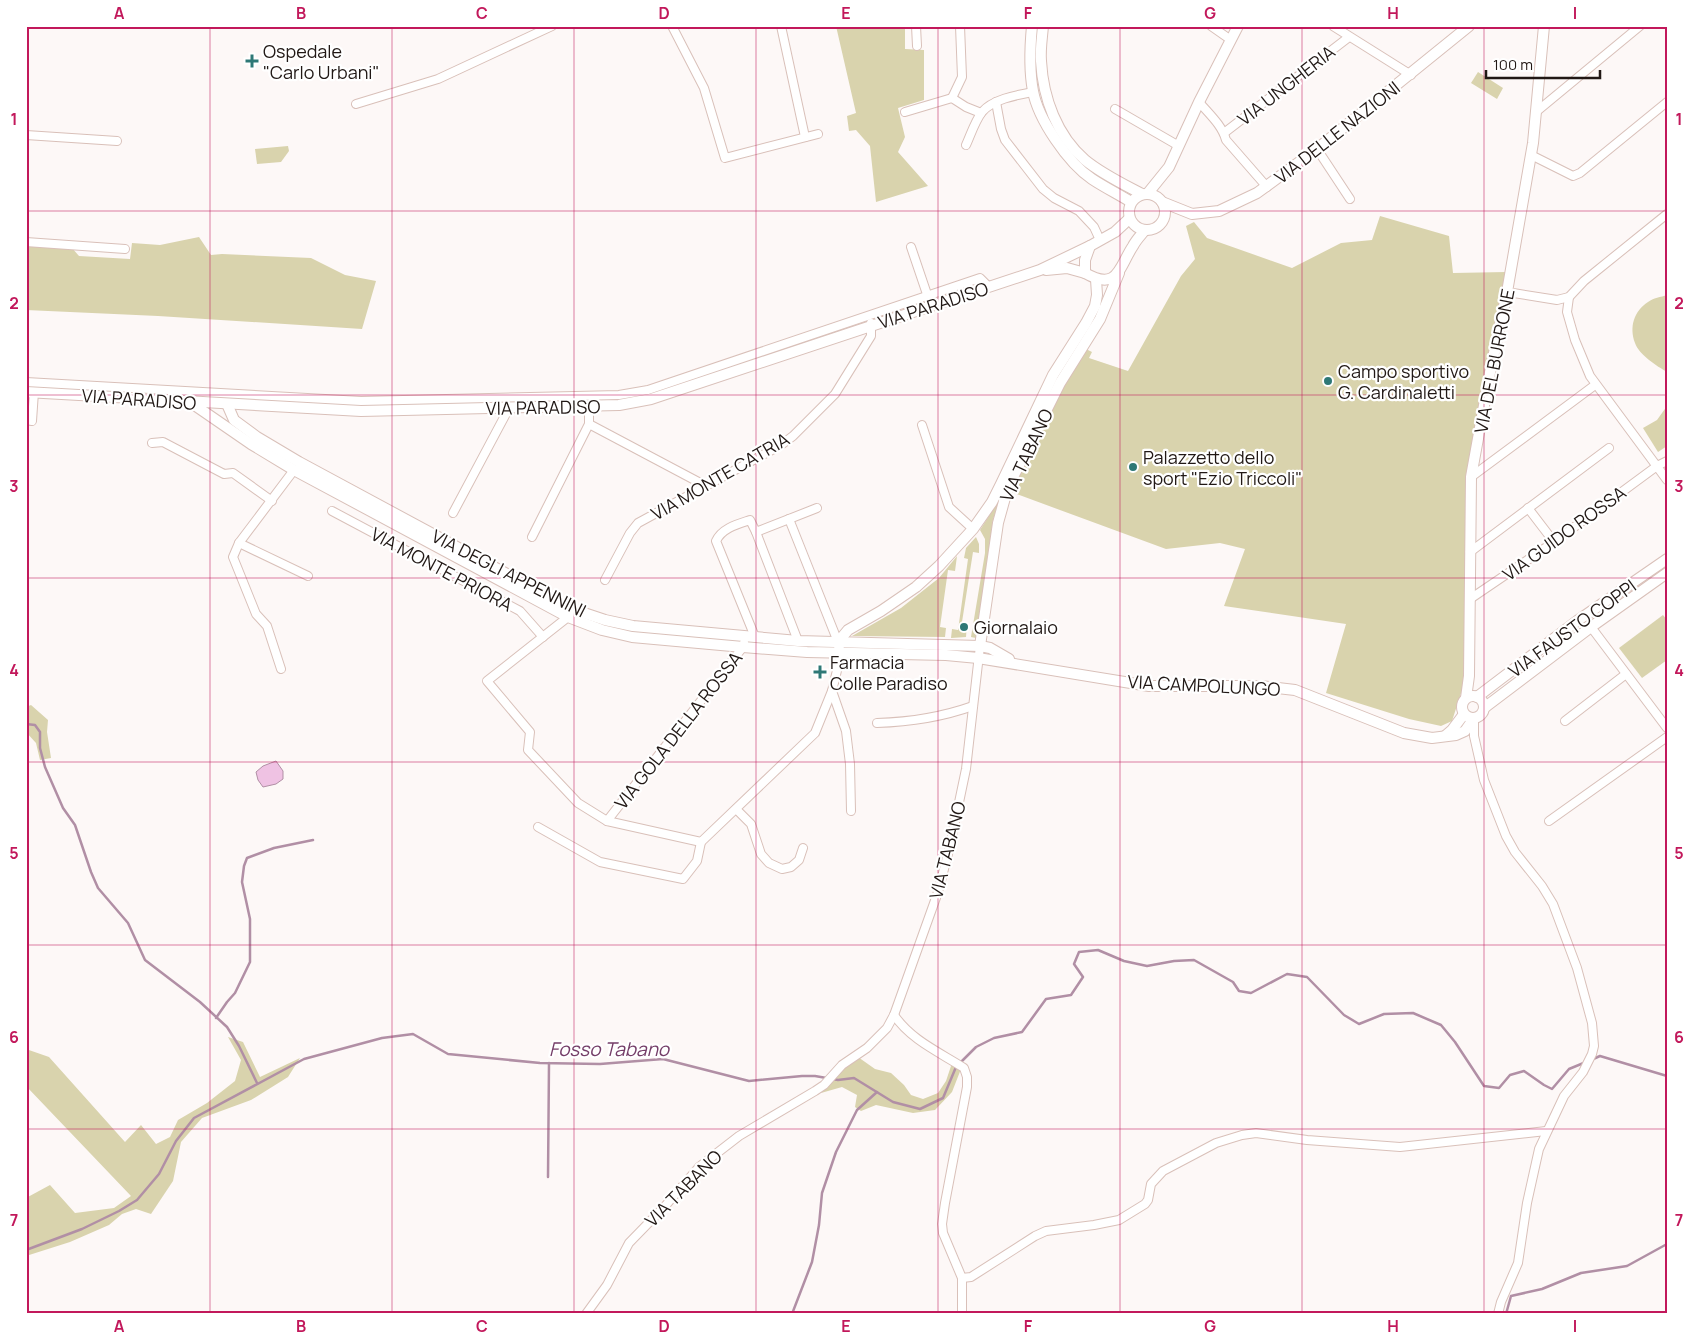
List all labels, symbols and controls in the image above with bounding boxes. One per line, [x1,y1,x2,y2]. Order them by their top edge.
text: A [114,2,125,24]
text: B [296,2,306,24]
text: C [476,2,488,24]
text: D [658,2,670,24]
text: E [841,2,851,24]
text: F [1024,2,1033,24]
text: G [1204,2,1216,24]
text: H [1387,2,1399,24]
text: I [1573,2,1577,24]
place label: Ospedale "Carlo Urbani" [263,39,380,84]
street label: VIA UNGHERIA [1232,39,1340,131]
scale bar [1486,48,1599,80]
marker: Ospedale "Carlo Urbani" [245,54,259,68]
text: 100 m [1493,54,1533,75]
street label: VIA DELLE NAZIONI [1269,75,1405,189]
text: 1 [10,108,18,130]
text: 1 [1675,108,1683,130]
street label: VIA PARADISO [875,276,991,334]
street label: VIA DEL BURRONE [1468,287,1520,435]
text: 2 [9,292,19,314]
text: 2 [1674,292,1684,314]
place label: Campo sportivo G. Cardinaletti [1338,359,1469,404]
marker: Campo sportivo G. Cardinaletti [1322,375,1334,387]
street label: VIA PARADISO [81,383,197,415]
street label: VIA PARADISO [485,394,601,420]
street label: VIA TABANO [994,405,1058,505]
street label: VIA MONTE CATRIA [647,426,794,525]
place label: Palazzetto dello sport "Ezio Triccoli" [1143,445,1302,490]
marker: Palazzetto dello sport "Ezio Triccoli" [1127,461,1139,473]
text: 3 [9,475,19,497]
text: 3 [1674,475,1684,497]
street label: VIA GUIDO ROSSA [1498,480,1631,586]
street label: VIA MONTE PRIORA [367,521,518,617]
street label: VIA DEGLI APPENNINI [428,524,590,622]
street label: VIA FAUSTO COPPI [1503,574,1641,682]
place label: Giornalaio [974,615,1058,639]
marker: Giornalaio [958,621,970,633]
street label: VIA GOLA DELLA ROSSA [609,646,748,814]
place label: Farmacia Colle Paradiso [830,650,948,695]
text: 4 [9,659,19,681]
text: 4 [1674,659,1684,681]
marker: Farmacia Colle Paradiso [814,666,826,678]
street label: VIA CAMPOLUNGO [1127,669,1281,701]
street label: VIA TABANO [923,799,971,901]
text: 5 [9,842,19,864]
text: 5 [1674,842,1684,864]
text: 6 [9,1026,19,1048]
text: 6 [1674,1026,1684,1048]
water label: Fosso Tabano [549,1036,671,1062]
street label: VIA TABANO [639,1144,727,1232]
text: 7 [10,1209,18,1231]
text: 7 [1675,1209,1683,1231]
text: A [114,1315,125,1337]
text: B [296,1315,306,1337]
text: C [476,1315,488,1337]
text: D [658,1315,670,1337]
text: E [841,1315,851,1337]
text: F [1024,1315,1033,1337]
text: G [1204,1315,1216,1337]
text: H [1387,1315,1399,1337]
text: I [1573,1315,1577,1337]

